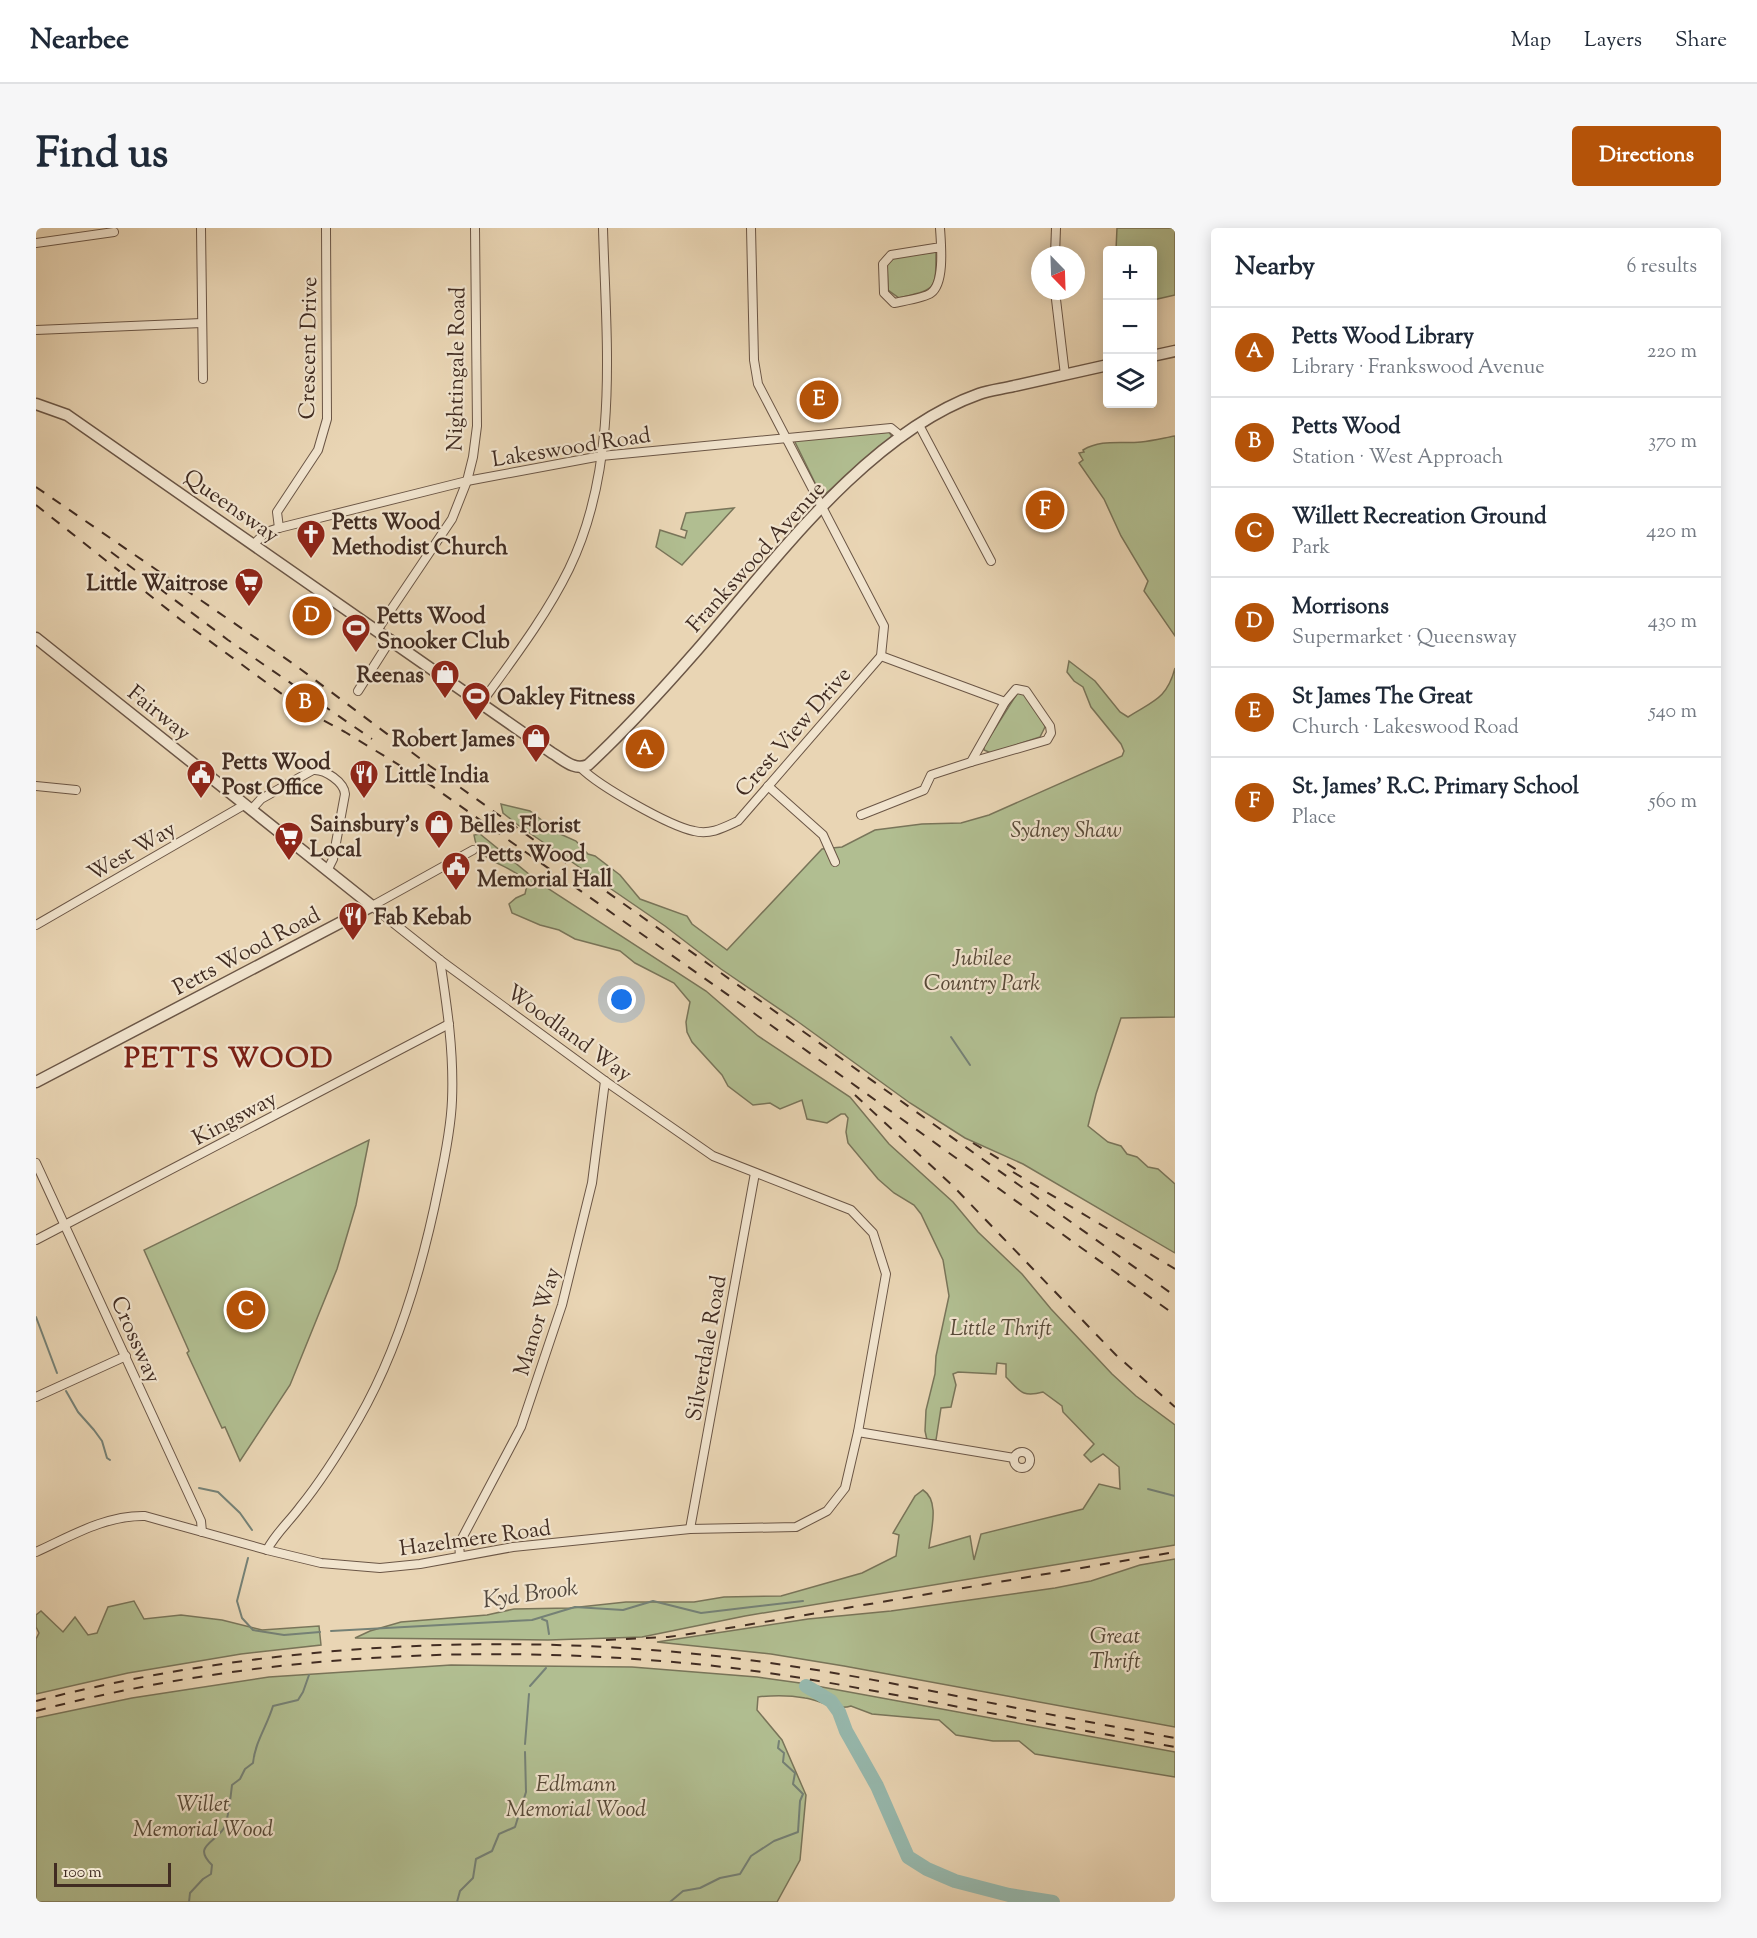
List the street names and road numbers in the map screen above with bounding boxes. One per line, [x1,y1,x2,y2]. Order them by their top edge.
street label: Crescent Drive [293,276,327,420]
street label: Nightingale Road [441,286,475,452]
street label: Lakeswood Road [490,421,653,477]
street label: Queensway [176,463,285,552]
street label: Frankswood Avenue [680,475,834,641]
street label: Crest View Drive [729,661,860,805]
street label: Fairway [119,679,197,750]
street label: West Way [82,814,183,891]
street label: Petts Wood Road [168,900,327,1005]
street label: Woodland Way [499,978,638,1091]
street label: Kingsway [187,1084,283,1155]
street label: Manor Way [507,1264,571,1380]
street label: Silverdale Road [679,1273,737,1424]
street label: Crossway [101,1292,168,1389]
street label: Hazelmere Road [397,1513,553,1566]

